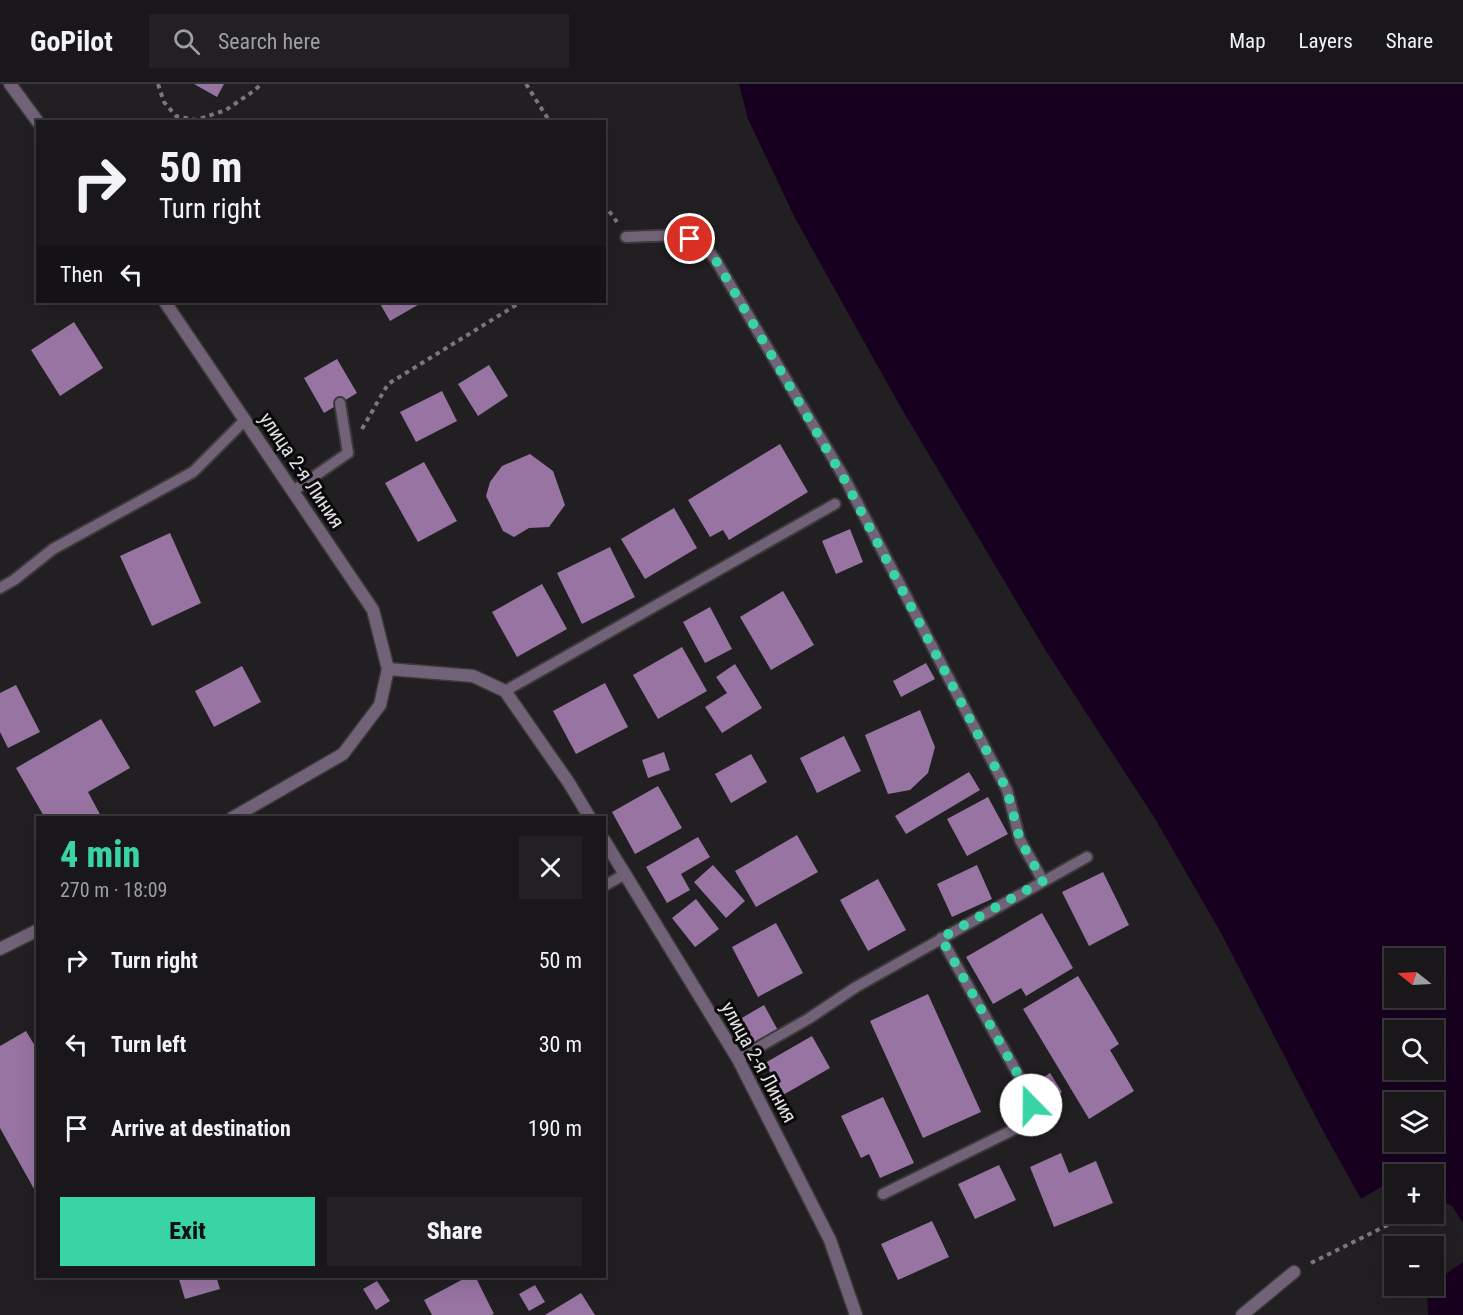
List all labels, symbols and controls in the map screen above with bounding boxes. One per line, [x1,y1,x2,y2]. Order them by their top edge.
search box [149,14,569,68]
text: GoPilot [30,25,113,58]
icon: search [170,25,203,58]
text: Search here [218,29,320,54]
text: Map [1229,29,1266,53]
text: Layers [1299,29,1353,53]
text: Share [1386,29,1433,53]
text: 50 m [159,143,242,192]
icon: right [60,144,138,222]
text: Turn right [159,193,261,225]
pin [664,213,715,264]
icon: arrive [673,222,706,255]
icon: left [115,258,148,291]
text: Then [60,262,103,287]
street label: улица 2-я Линия [254,408,350,532]
text: 4 min [60,834,140,876]
button: close [519,836,582,899]
text: 270 m · 18:09 [60,878,167,902]
icon: right [60,944,93,977]
text: Turn right [111,948,198,973]
text: 50 m [539,948,582,973]
north arrow [1384,948,1444,1008]
map controls [1384,948,1444,1296]
street label: улица 2-я Линия [716,997,802,1127]
button: search [1384,1020,1444,1080]
icon: left [60,1028,93,1061]
text: Turn left [111,1032,186,1057]
text: 30 m [539,1032,582,1057]
position arrow [999,1073,1063,1137]
button: layers [1384,1092,1444,1152]
icon: arrive [60,1112,93,1145]
text: Arrive at destination [111,1116,291,1141]
text: 190 m [528,1116,582,1141]
button: + [1384,1164,1444,1224]
button: Exit [60,1197,315,1266]
button: Share [327,1197,582,1266]
button: − [1384,1236,1444,1296]

